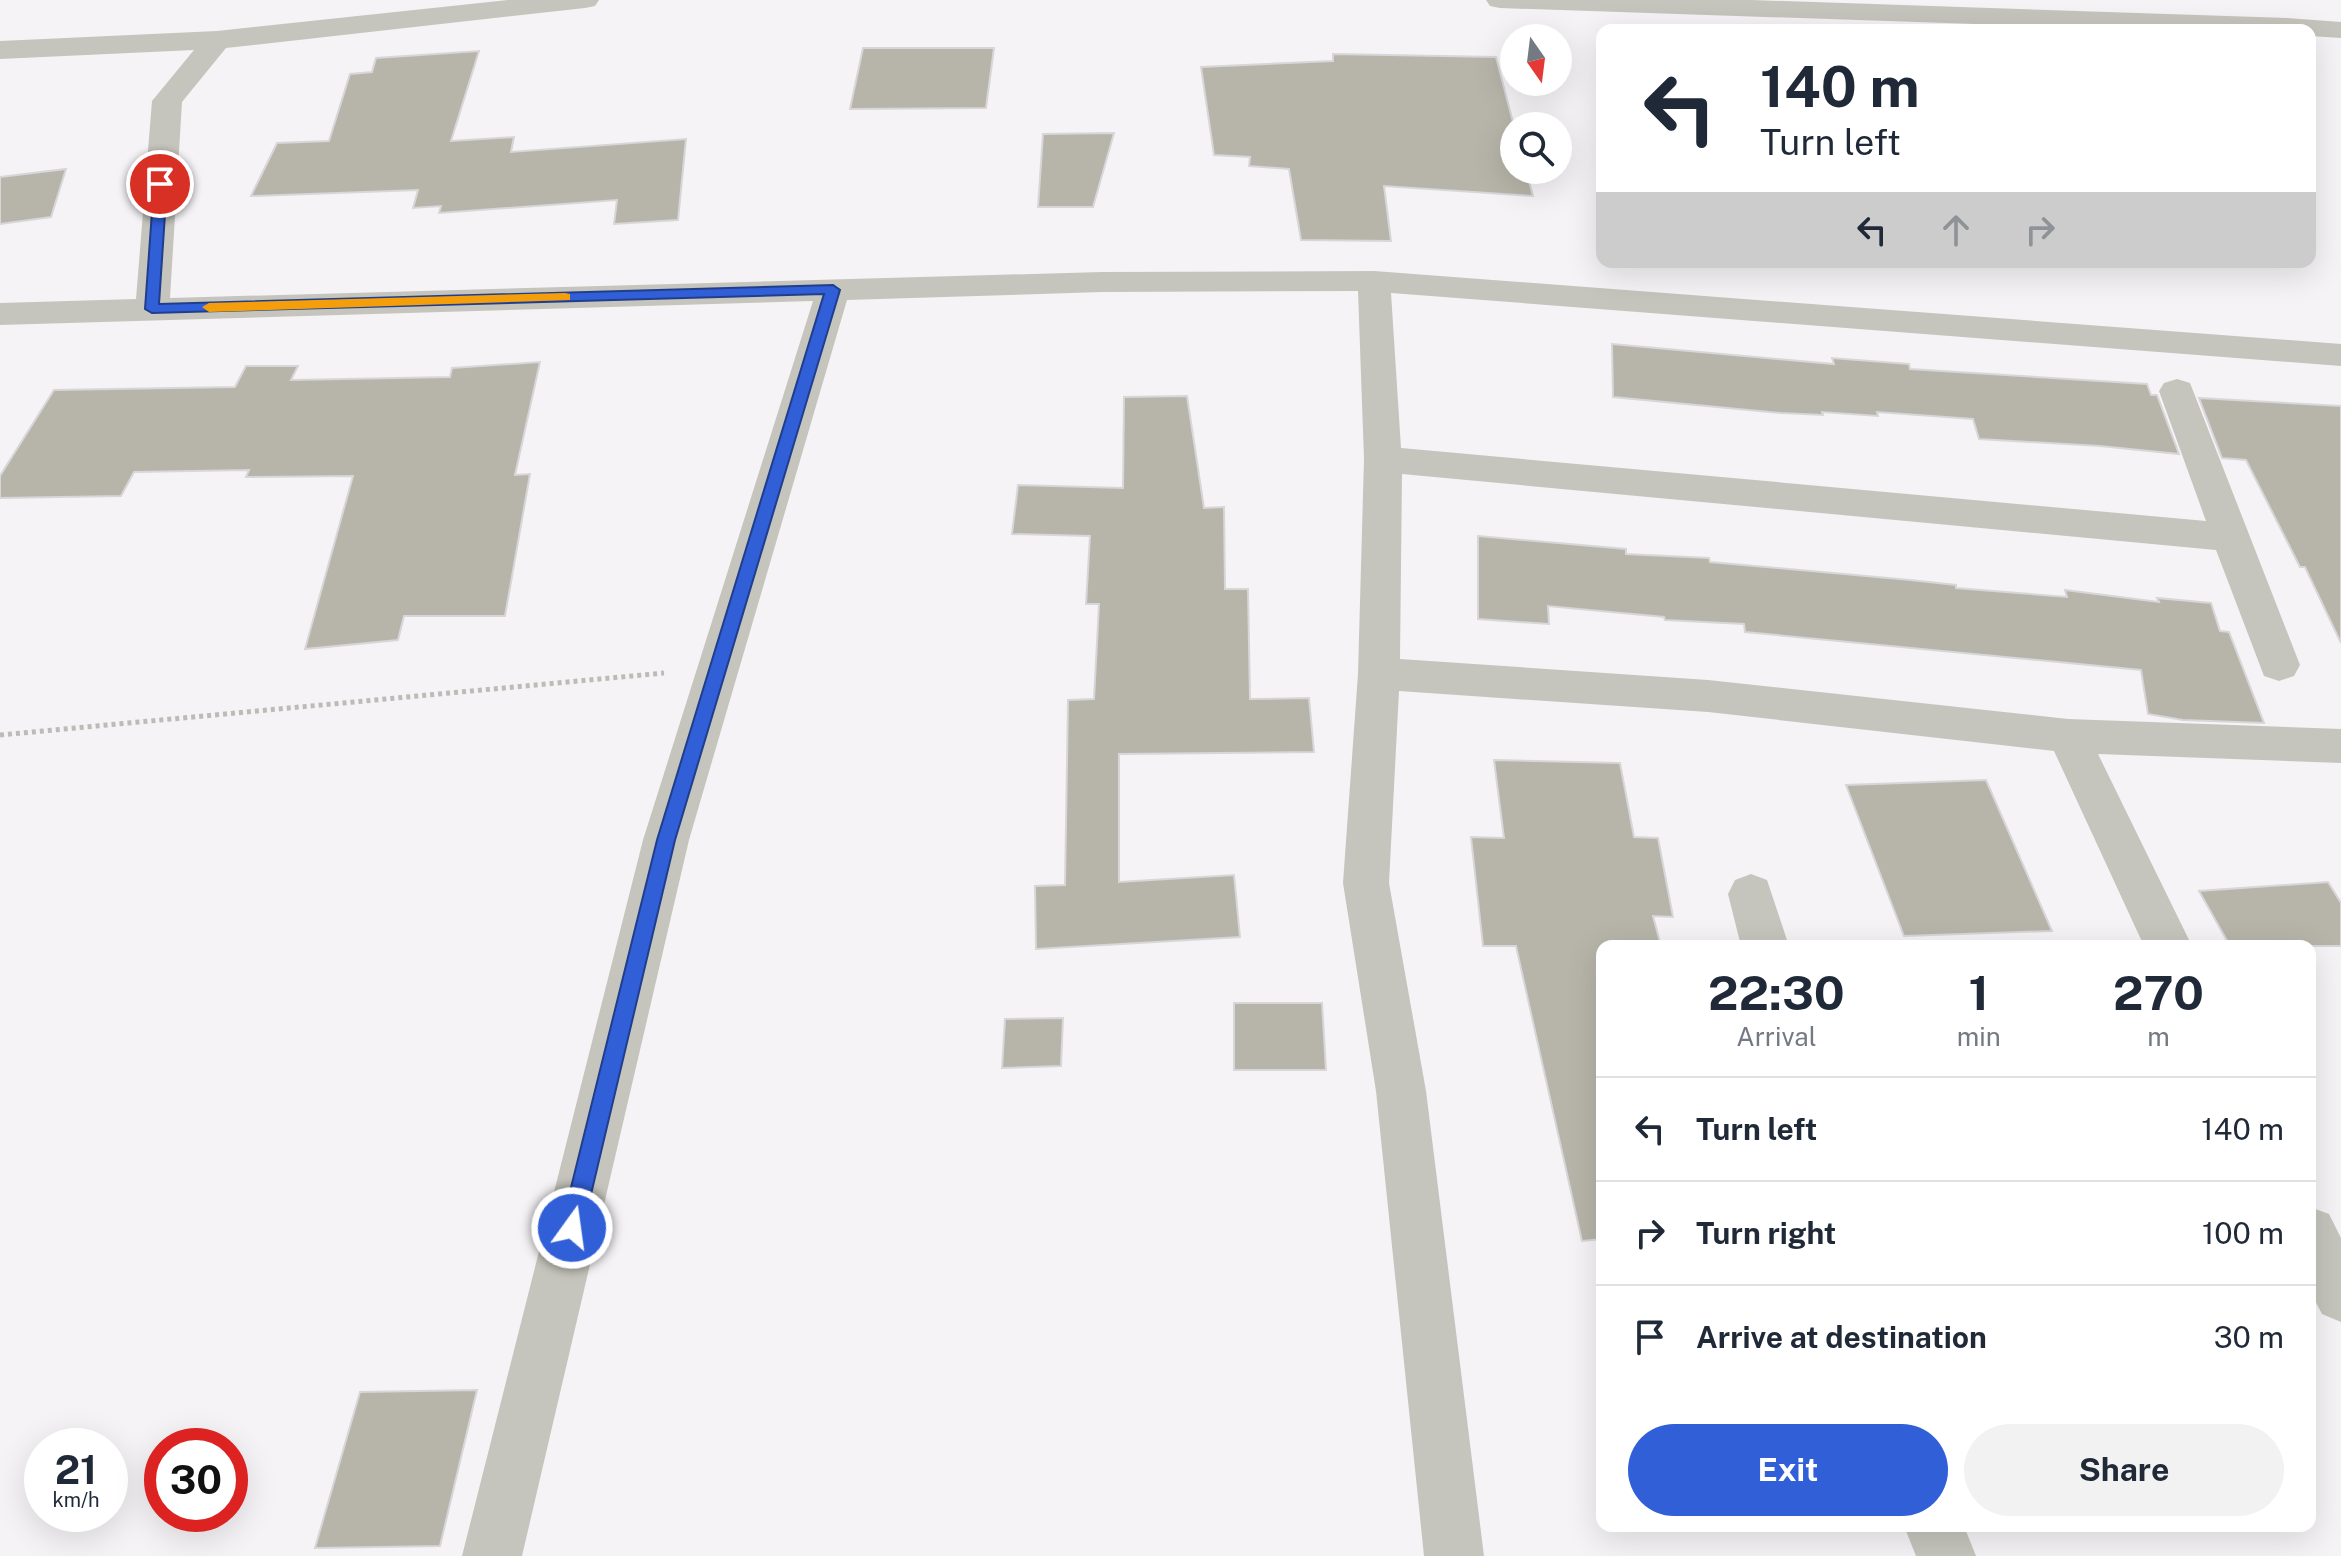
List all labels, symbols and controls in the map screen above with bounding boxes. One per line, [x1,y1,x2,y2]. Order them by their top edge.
north arrow [1500,24,1572,96]
map controls [1500,24,1572,184]
text: 140 m [1760,54,1920,120]
icon: left [1628,56,1732,160]
button: search [1500,112,1572,184]
text: Turn left [1760,121,1901,163]
pin [126,150,194,218]
icon: arrive [138,162,182,206]
icon: left [1850,208,1894,252]
icon: ahead [1934,208,1978,252]
icon: right [2018,208,2062,252]
text: 22:30 [1708,964,1845,1021]
text: 1 [1969,964,1989,1021]
text: 270 [2113,964,2204,1021]
text: Arrival [1736,1021,1817,1052]
text: min [1957,1021,2001,1052]
text: m [2147,1021,2170,1052]
icon: left [1628,1107,1672,1151]
text: Turn left [1696,1111,1817,1147]
text: 140 m [2201,1111,2284,1147]
position arrow [530,1186,614,1270]
icon: right [1628,1211,1672,1255]
text: Turn right [1696,1215,1836,1251]
text: 100 m [2202,1215,2284,1251]
icon: arrive [1628,1315,1672,1359]
text: Arrive at destination [1696,1319,1987,1355]
text: 30 m [2214,1319,2284,1355]
button: Exit [1628,1424,1948,1516]
button: Share [1964,1424,2284,1516]
speed limit sign: 30 [144,1428,248,1532]
text: 21 [55,1446,97,1493]
text: km/h [52,1488,100,1512]

